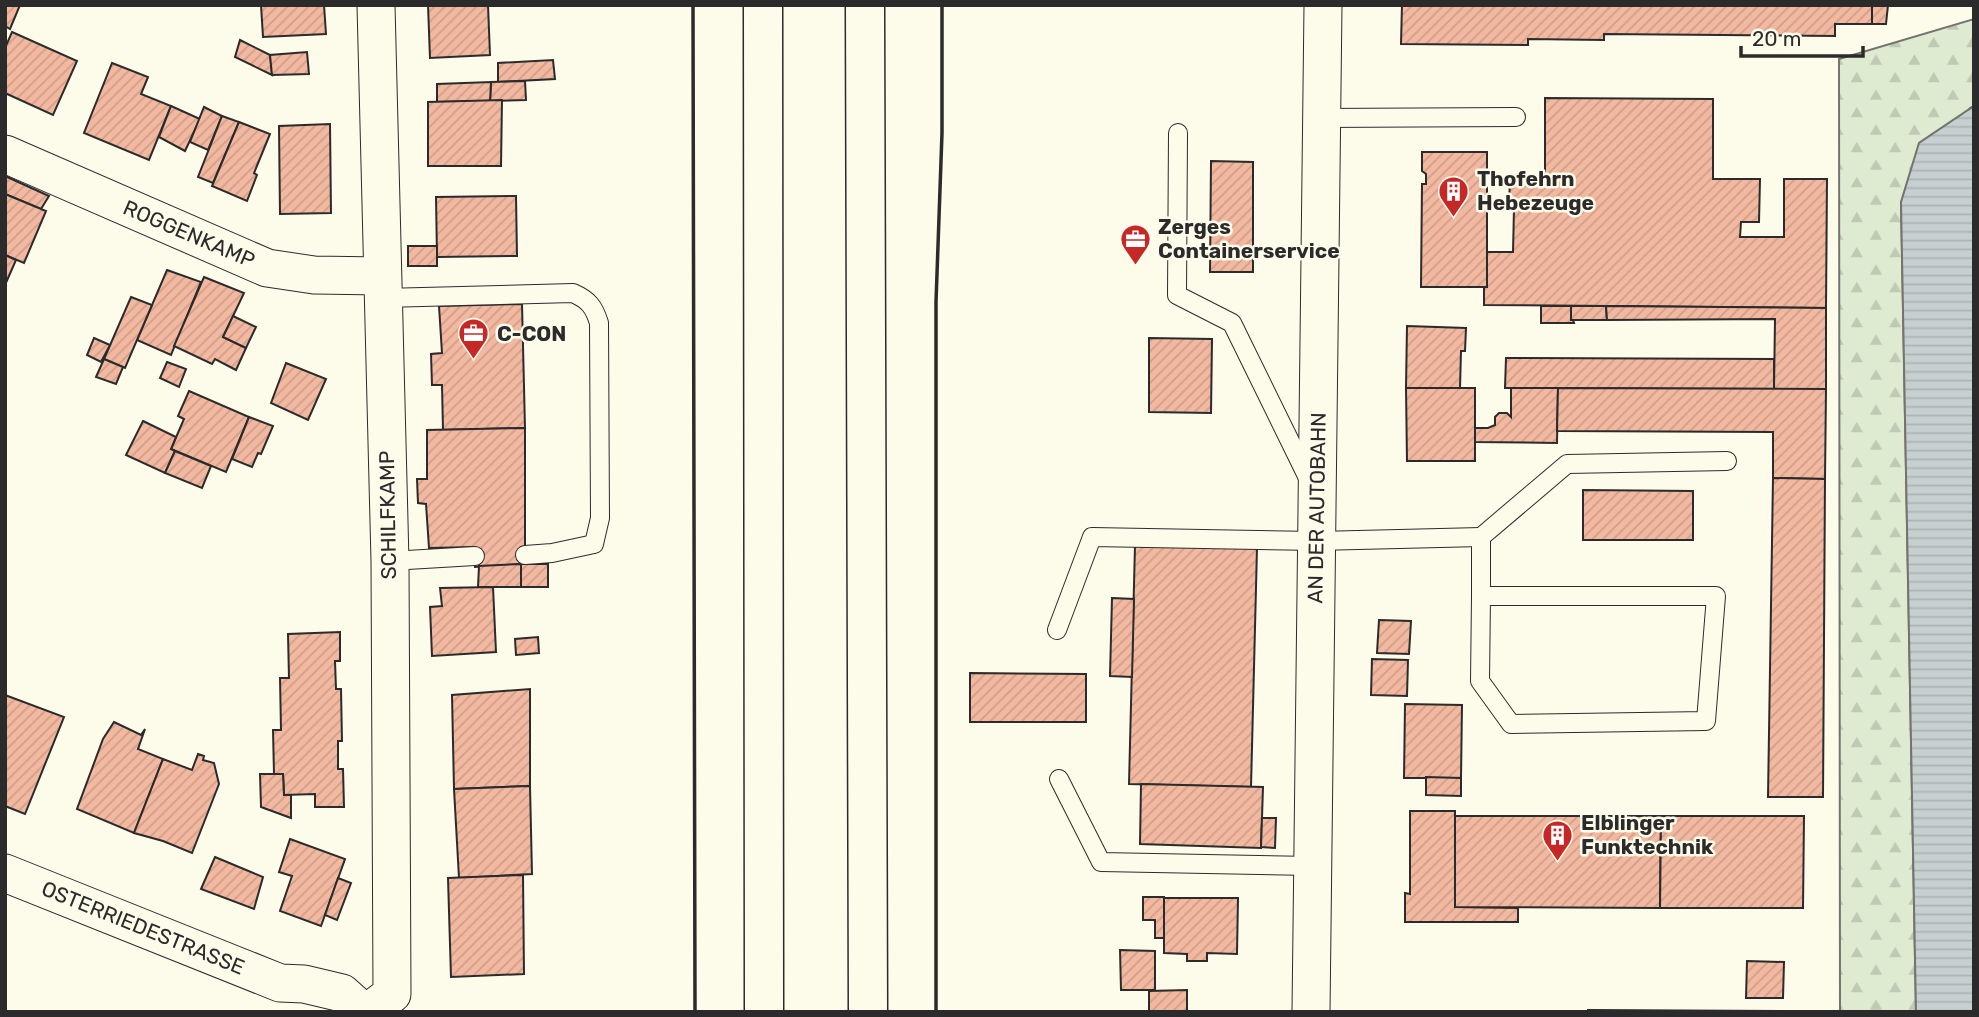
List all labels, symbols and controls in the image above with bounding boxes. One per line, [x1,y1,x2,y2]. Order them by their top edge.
scale bar [1741,14,1864,58]
text: 20 m [1752,26,1801,51]
place label: Thofehrn Hebezeuge [1477,166,1594,215]
building icon: Thofehrn Hebezeuge [1437,174,1471,218]
street label: ROGGENKAMP [120,195,259,273]
place label: Zerges Containerservice [1158,214,1340,263]
office icon: Zerges Containerservice [1118,222,1152,266]
office icon: C-CON [457,317,491,361]
place label: C-CON [497,321,566,346]
street label: AN DER AUTOBAHN [1302,412,1331,604]
street label: SCHILFKAMP [374,450,401,580]
place label: Elblinger Funktechnik [1581,810,1714,859]
building icon: Elblinger Funktechnik [1541,818,1575,862]
street label: OSTERRIEDESTRASSE [38,875,248,980]

